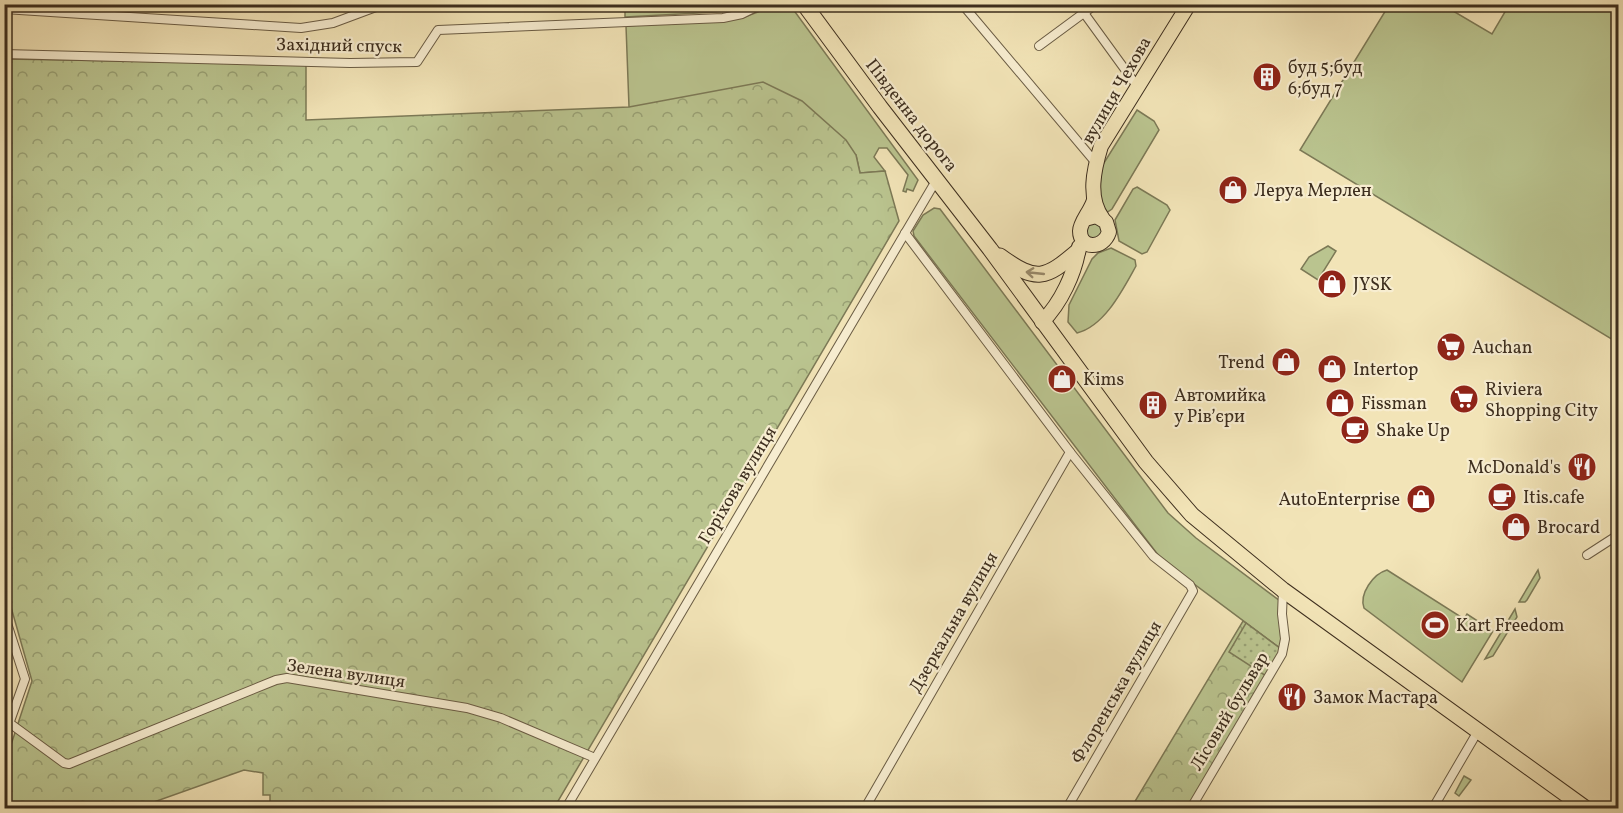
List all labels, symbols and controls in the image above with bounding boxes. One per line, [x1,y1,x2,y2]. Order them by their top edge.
street label: вулиця Чехова [1076,32,1158,149]
street label: Західний спуск [276,33,403,60]
street label: Південна дорога [859,54,963,178]
place label: буд 5;буд 6;буд 7 [1288,56,1362,102]
building icon: буд 5;буд 6;буд 7 [1251,61,1283,93]
shop icon: Леруа Мерлен [1217,174,1249,206]
place label: Леруа Мерлен [1254,179,1372,204]
one-way arrow [1025,267,1045,278]
shop icon: JYSK [1316,268,1348,300]
place label: JYSK [1353,273,1392,298]
supermarket icon: Auchan [1435,331,1467,363]
place label: Auchan [1472,336,1533,361]
shop icon: Trend [1270,346,1302,378]
place label: Trend [1218,351,1265,376]
shop icon: Intertop [1316,353,1348,385]
place label: Intertop [1353,358,1418,383]
shop icon: Kims [1046,363,1078,395]
place label: Kims [1083,368,1124,393]
place label: Riviera Shopping City [1485,378,1598,424]
supermarket icon: Riviera Shopping City [1448,383,1480,415]
place label: Автомийка у Рівʼєри [1174,384,1266,430]
shop icon: Fissman [1324,387,1356,419]
building icon: Автомийка у Рівʼєри [1137,389,1169,421]
place label: Fissman [1361,392,1427,417]
cafe icon: Shake Up [1339,414,1371,446]
place label: Shake Up [1376,419,1450,444]
street label: Горіхова вулиця [693,422,783,549]
restaurant icon: McDonald's [1566,451,1598,483]
place label: McDonald's [1467,456,1561,481]
cafe icon: Itis.cafe [1486,481,1518,513]
shop icon: AutoEnterprise [1405,483,1437,515]
place label: Itis.cafe [1523,486,1585,511]
place label: AutoEnterprise [1279,488,1400,513]
shop icon: Brocard [1500,511,1532,543]
place label: Brocard [1537,516,1600,541]
street label: Дзеркальна вулиця [904,548,1005,698]
sports icon: Kart Freedom [1419,609,1451,641]
place label: Kart Freedom [1456,614,1565,639]
street label: Флоренська вулиця [1066,617,1169,769]
street label: Лісовий бульвар [1185,648,1276,776]
street label: Зелена вулиця [285,654,407,695]
restaurant icon: Замок Мастара [1276,681,1308,713]
place label: Замок Мастара [1313,686,1438,711]

